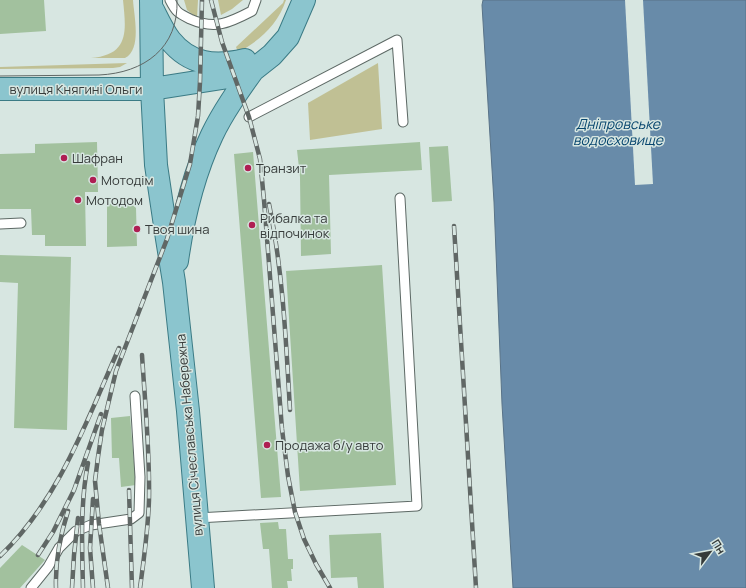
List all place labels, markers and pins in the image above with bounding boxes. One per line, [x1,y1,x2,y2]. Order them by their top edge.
place label: Шафран [72,149,123,167]
marker: Шафран [59,153,69,163]
place label: Транзит [256,159,307,177]
marker: Транзит [243,163,253,173]
place label: Мотодім [101,171,153,189]
marker: Мотодім [88,175,98,185]
place label: Мотодом [86,191,143,209]
marker: Мотодом [73,195,83,205]
place label: Рибалка та відпочинок [260,209,330,242]
place label: Твоя шина [145,220,209,238]
marker: Рибалка та відпочинок [247,220,257,230]
marker: Твоя шина [132,224,142,234]
place label: Продажа б/у авто [275,436,384,454]
marker: Продажа б/у авто [262,440,272,450]

